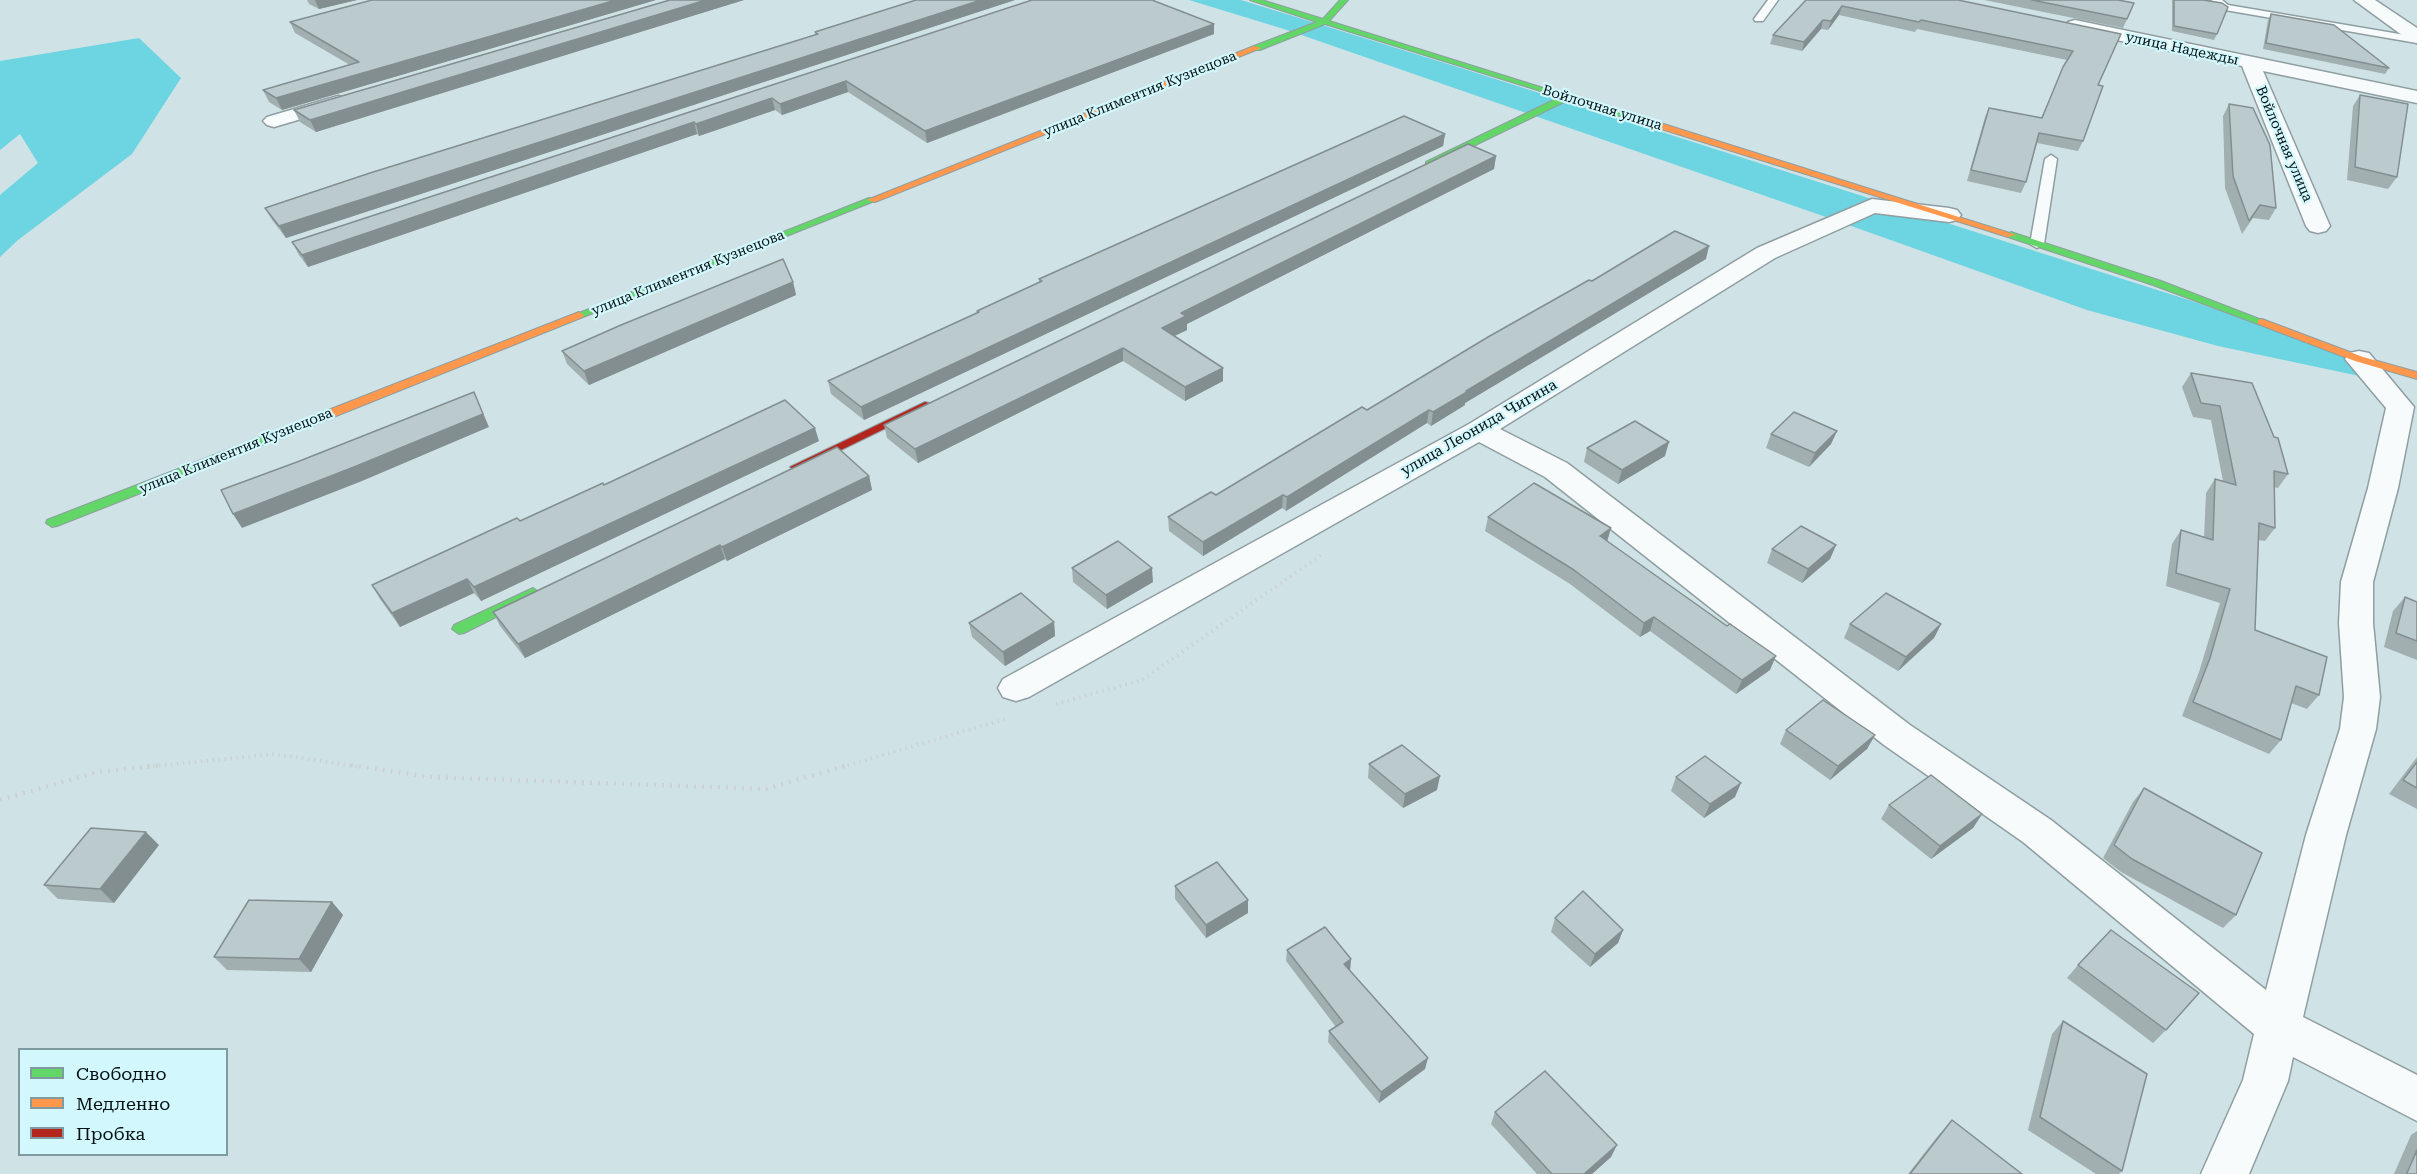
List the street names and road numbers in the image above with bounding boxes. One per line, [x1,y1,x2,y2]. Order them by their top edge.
street label: улица Надежды [2124,29,2240,69]
street label: улица Климентия Кузнецова [1041,47,1239,141]
street label: Войлочная улица [1540,82,1664,134]
street label: Войлочная улица [2252,84,2316,204]
street label: улица Климентия Кузнецова [589,226,787,320]
street label: улица Леонида Чигина [1398,376,1560,480]
street label: улица Климентия Кузнецова [137,404,335,498]

